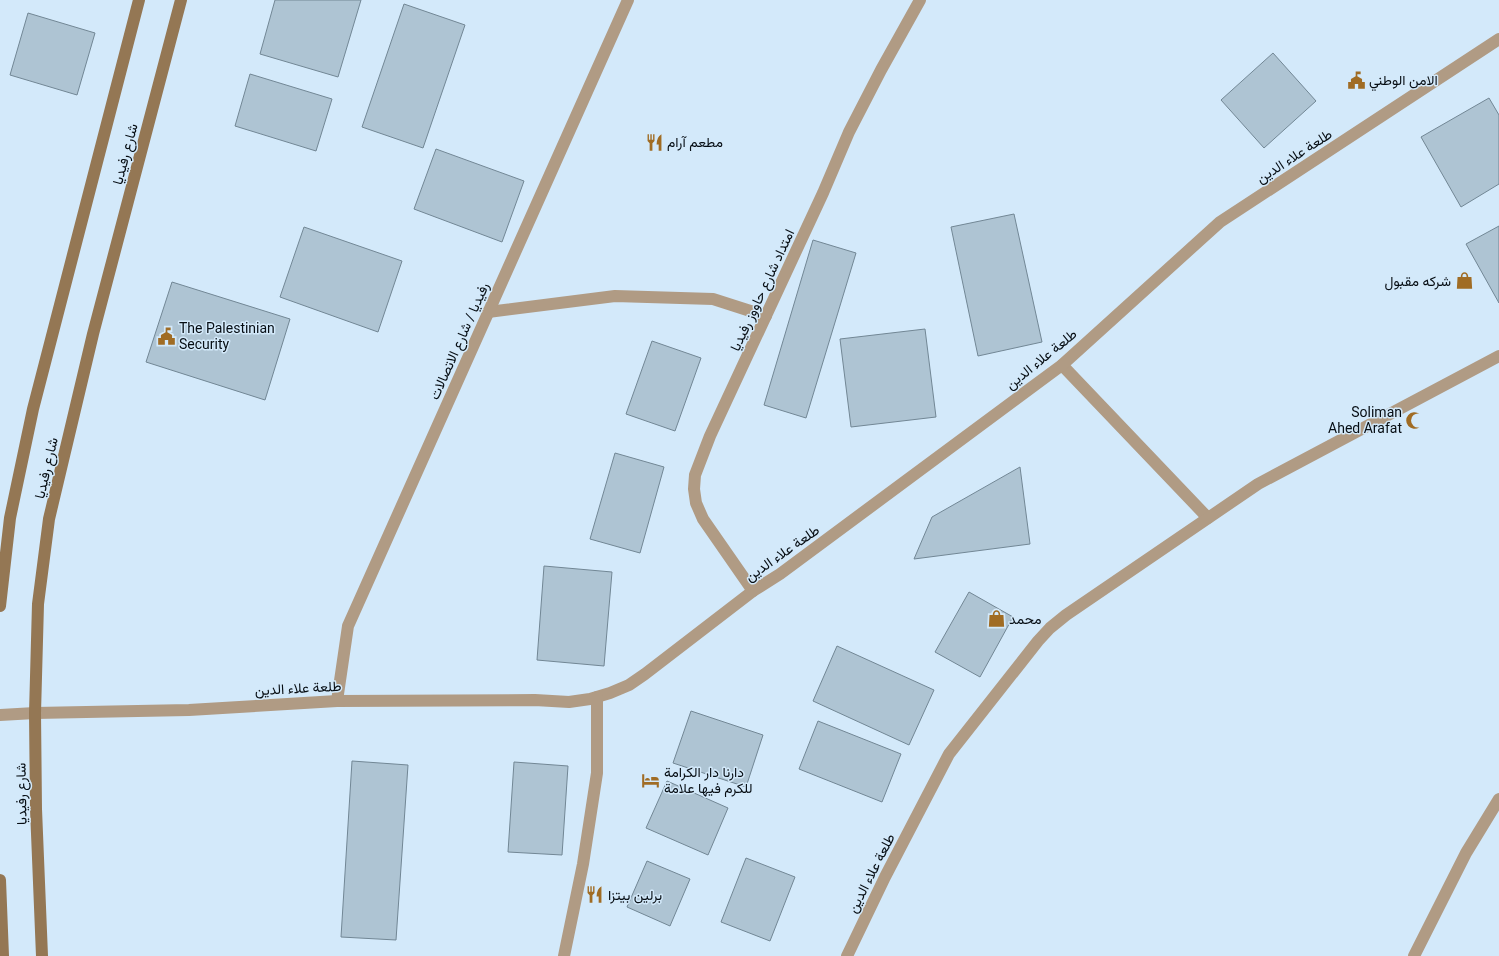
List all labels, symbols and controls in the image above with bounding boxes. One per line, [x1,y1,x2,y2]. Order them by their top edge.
public building icon: الامن الوطني [1346,70,1366,90]
place label: الامن الوطني [1369,72,1438,92]
street label: شارع رفيديا [109,122,144,187]
street label: طلعة علاء الدين [1253,126,1335,187]
restaurant icon: مطعم آرام [644,132,664,152]
place label: مطعم آرام [667,134,723,151]
street label: امتداد شارع حاووز رفيديا [727,226,800,355]
shop icon: شركه مقبول [1454,271,1474,291]
place label: شركه مقبول [1384,273,1451,291]
street label: رفيديا / شارع الاتصالات [426,280,495,403]
place label: The Palestinian Security [179,320,275,352]
street label: طلعة علاء الدين [1002,325,1080,393]
public building icon: The Palestinian Security [156,326,176,346]
place label: Soliman Ahed Arafat [1328,404,1402,436]
mosque icon: Soliman Ahed Arafat [1405,410,1425,430]
street label: شارع رفيديا [31,436,64,501]
street label: طلعة علاء الدين [742,522,823,585]
shop icon: محمد [986,609,1006,629]
place label: محمد [1009,611,1041,627]
street label: طلعة علاء الدين [254,678,342,699]
street label: شارع رفيديا [12,763,33,825]
place label: دارنا دار الكرامة للكرم فيها علامة [664,764,753,797]
hotel icon: دارنا دار الكرامة للكرم فيها علامة [641,770,661,790]
street label: طلعة علاء الدين [844,831,899,916]
restaurant icon: برلين بيتزا [585,885,605,905]
place label: برلين بيتزا [608,887,662,904]

